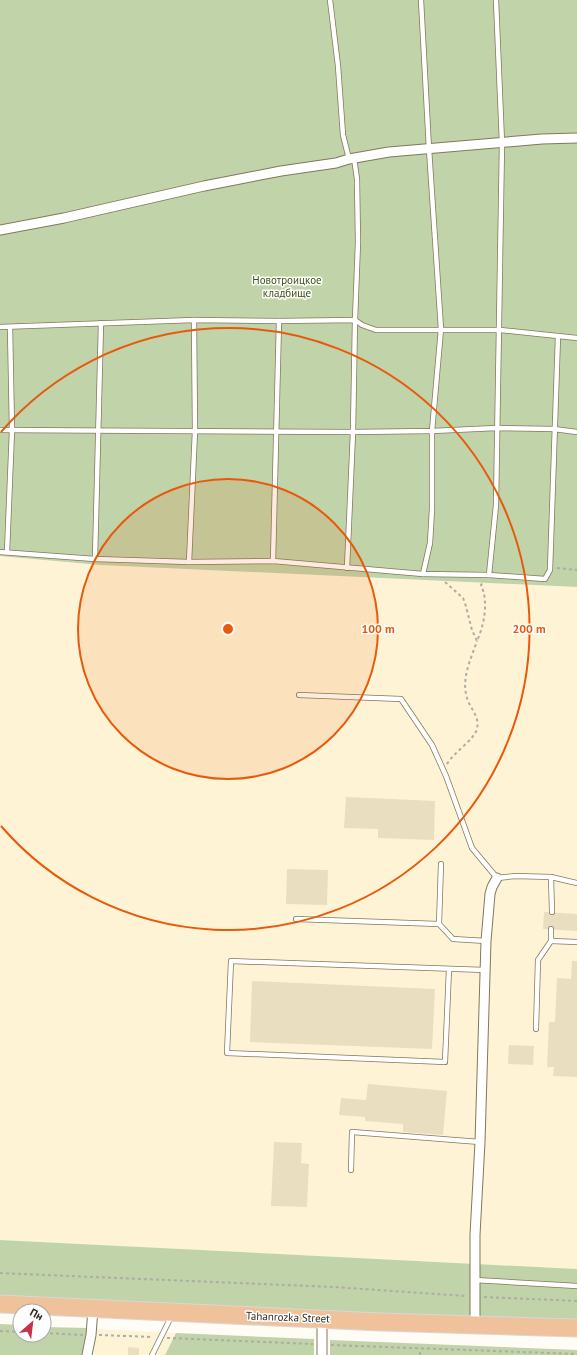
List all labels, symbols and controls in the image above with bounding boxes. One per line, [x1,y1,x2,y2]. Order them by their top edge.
park label: Новотроицкое кладбище [252,273,322,300]
text: 100 m [361,621,395,636]
text: 200 m [512,621,546,636]
centre of rings [221,622,235,636]
north arrow [12,1303,52,1343]
text: Пн [28,1305,46,1323]
street label: Tahanrozka Street [246,1309,331,1325]

